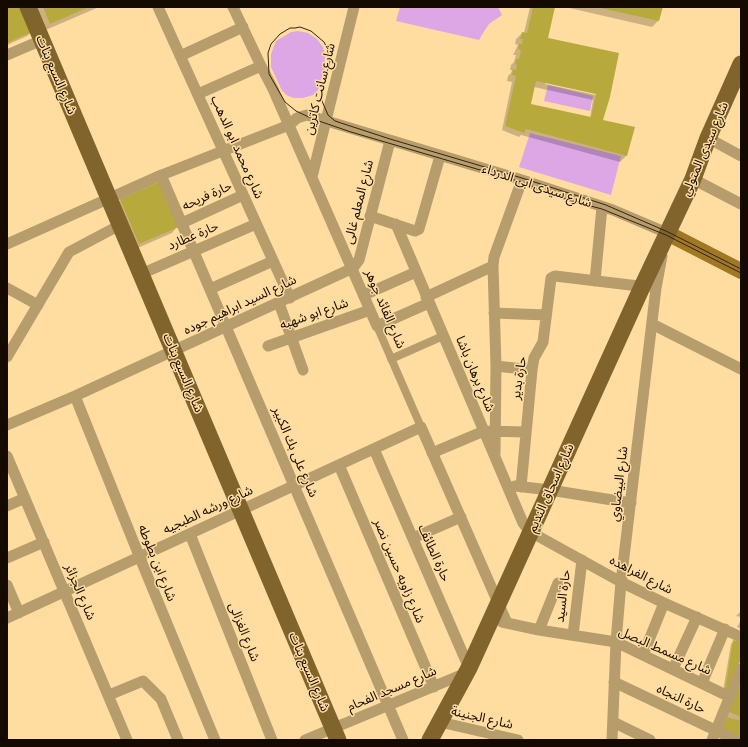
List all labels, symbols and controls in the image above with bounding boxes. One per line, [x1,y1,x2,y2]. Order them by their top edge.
street label: شارع السبع بنات [32,33,80,117]
street label: شارع سانت كاترين [301,41,339,137]
street label: شارع محمد ابو الدهب [207,93,267,201]
street label: شارع سيدى المتولي [678,99,732,199]
street label: شارع المعلم غالى [341,158,377,246]
street label: شارع سيدى ابى الدرداء [480,161,594,211]
street label: حارة فريحه [180,178,234,214]
street label: حارة عطارد [165,218,221,254]
street label: شارع القائد جوهر [361,267,409,351]
street label: شارع السيد ابراهيم جوده [181,272,299,338]
street label: شارع ابو شهبه [278,295,350,333]
street label: شارع السبع بنات [159,331,207,415]
street label: شارع برهان باشا [452,334,498,414]
street label: حارة بدير [508,355,530,401]
street label: شارع على بك الكبير [269,404,321,500]
street label: شارع اسحاق النديم [524,441,578,535]
street label: شارع البيضاوي [607,445,631,523]
street label: شارع ورشه الطبجيه [161,482,255,538]
street label: شارع زاويه حسين نصر [370,517,428,625]
street label: شارع ابن بطوطه [135,522,179,604]
street label: حارة الطائف [414,522,454,584]
street label: شارع الفراهده [607,552,675,598]
street label: شارع الجزائر [61,562,99,622]
street label: حارة السيد [552,569,574,623]
street label: شارع الغزالى [225,600,263,664]
street label: شارع مسمط البصل [616,624,714,678]
street label: شارع السبع بنات [285,630,333,714]
street label: شارع مسجد الفحام [345,663,439,715]
street label: حارة النجاه [654,681,708,717]
street label: شارع الجنينة [450,703,514,733]

